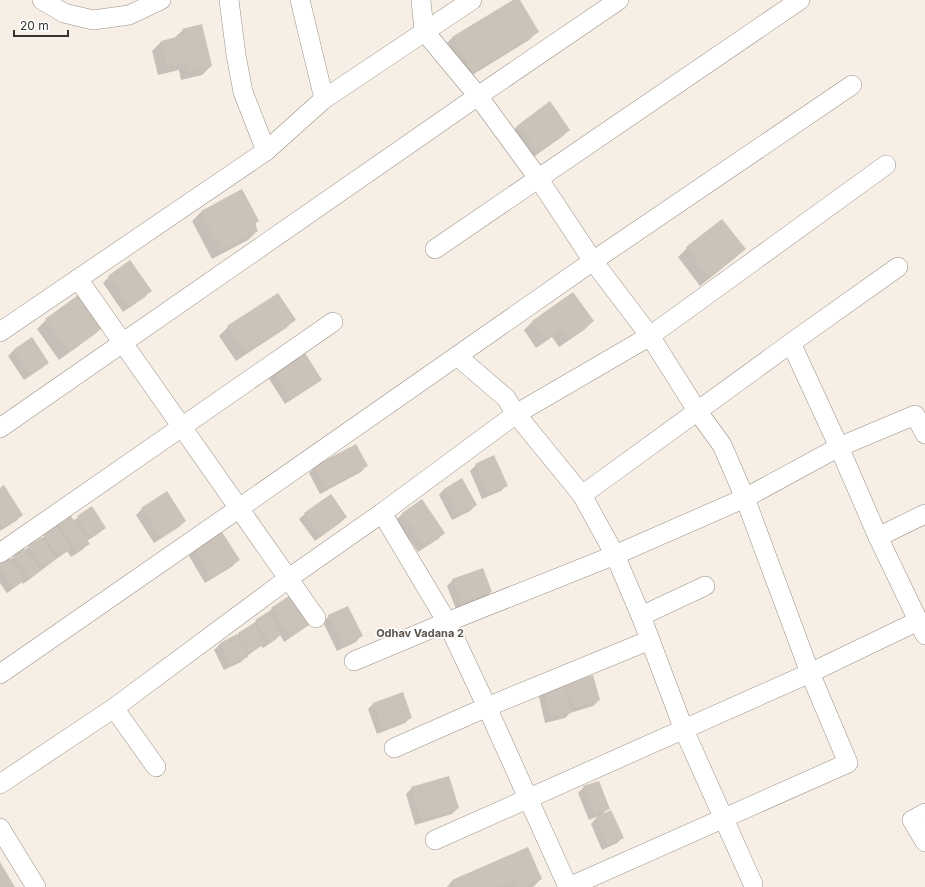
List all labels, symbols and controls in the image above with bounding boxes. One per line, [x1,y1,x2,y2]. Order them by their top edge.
scale bar [14,12,68,38]
text: 20 m [20,18,49,33]
district label: Odhav Vadana 2 [376,626,464,640]

